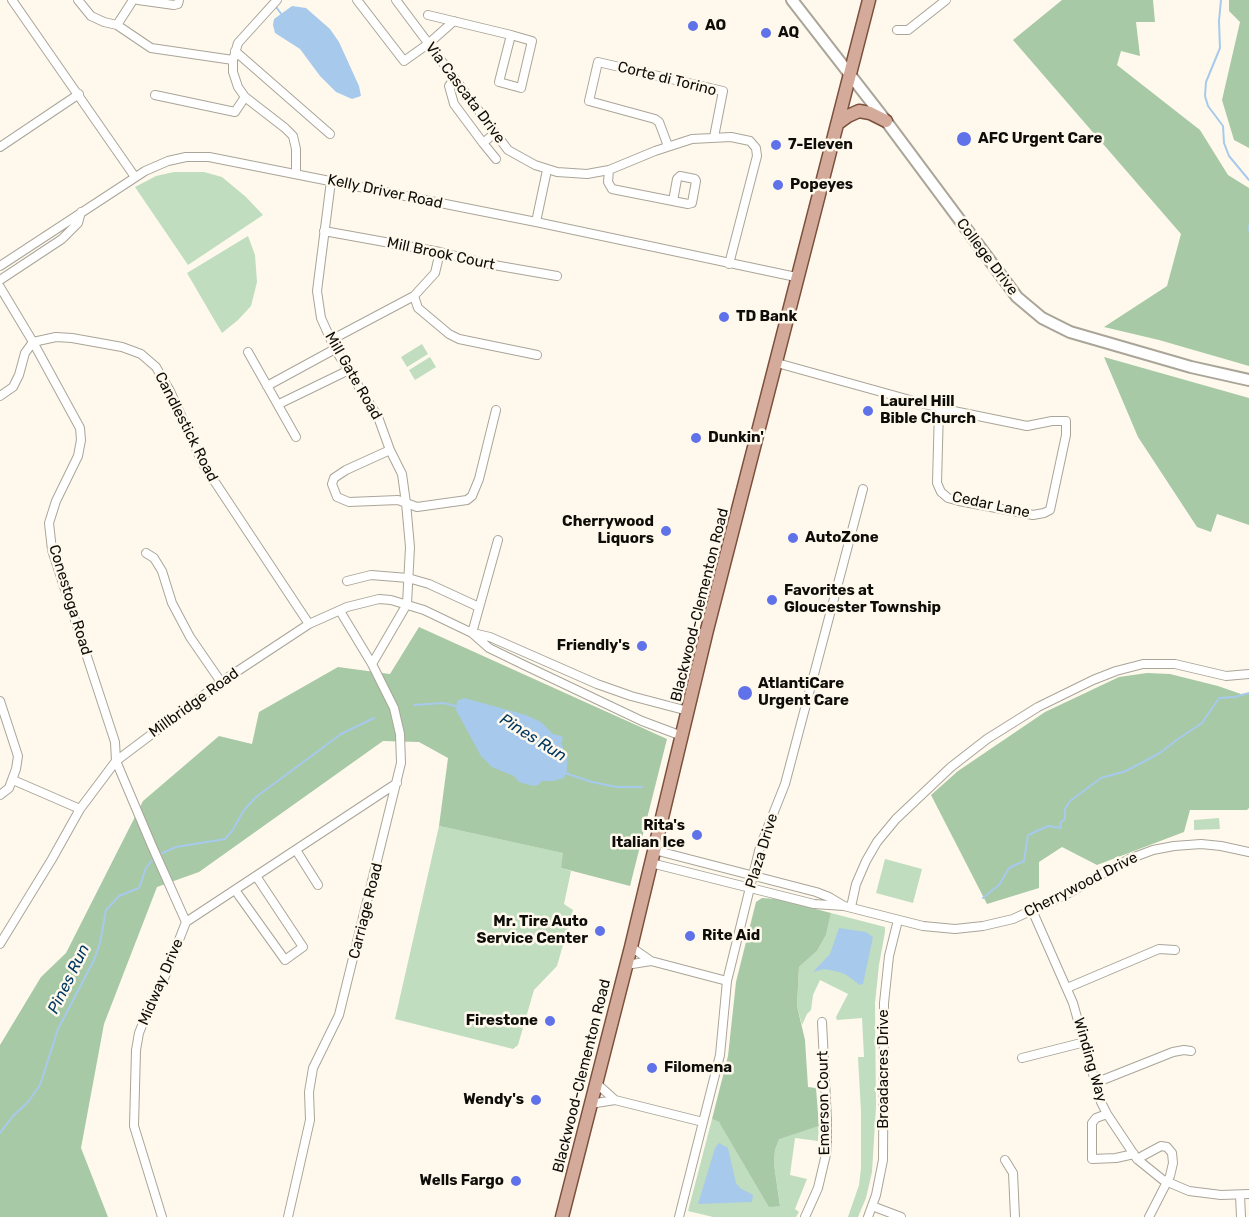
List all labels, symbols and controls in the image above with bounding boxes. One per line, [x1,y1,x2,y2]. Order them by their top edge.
place label: AO [705,17,726,35]
marker: AO [686,19,700,33]
place label: AQ [778,24,799,42]
marker: AQ [759,26,773,40]
street label: Via Cascata Drive [421,39,509,147]
street label: Corte di Torino [616,58,718,100]
marker: AFC Urgent Care [955,130,973,148]
place label: AFC Urgent Care [978,130,1102,148]
place label: 7-Eleven [788,136,853,154]
marker: 7-Eleven [769,138,783,152]
street label: Kelly Driver Road [326,171,444,213]
place label: Popeyes [790,176,853,194]
marker: Popeyes [771,178,785,192]
street label: College Drive [952,215,1022,299]
street label: Mill Brook Court [385,234,497,274]
place label: TD Bank [736,308,797,326]
marker: TD Bank [717,310,731,324]
street label: Mill Gate Road [321,329,385,423]
street label: Candlestick Road [151,369,221,485]
place label: Laurel Hill Bible Church [880,393,976,428]
marker: Laurel Hill Bible Church [861,404,875,418]
place label: Dunkin' [708,429,764,447]
marker: Dunkin' [689,431,703,445]
street label: Cedar Lane [950,488,1032,522]
street label: Blackwood-Clementon Road [667,506,733,704]
place label: Cherrywood Liquors [562,513,654,548]
marker: Cherrywood Liquors [659,524,673,538]
place label: AutoZone [805,529,879,547]
marker: AutoZone [786,531,800,545]
street label: Conestoga Road [45,543,95,657]
place label: Favorites at Gloucester Township [784,582,941,617]
marker: Favorites at Gloucester Township [765,593,779,607]
place label: Friendly's [557,637,630,655]
marker: Friendly's [635,639,649,653]
street label: Millbridge Road [146,664,242,742]
place label: AtlantiCare Urgent Care [758,675,849,710]
marker: AtlantiCare Urgent Care [736,684,754,702]
water label: Pines Run [496,710,570,766]
street label: Plaza Drive [742,811,782,891]
place label: Rita's Italian Ice [611,817,685,852]
marker: Rita's Italian Ice [690,828,704,842]
street label: Cherrywood Drive [1021,849,1141,921]
street label: Carriage Road [345,861,387,961]
place label: Mr. Tire Auto Service Center [476,913,588,948]
marker: Mr. Tire Auto Service Center [593,924,607,938]
place label: Rite Aid [702,927,760,945]
marker: Rite Aid [683,929,697,943]
street label: Midway Drive [135,936,187,1028]
water label: Pines Run [44,941,94,1017]
street label: Blackwood-Clementon Road [549,977,615,1175]
street label: Broadacres Drive [875,1009,893,1129]
place label: Firestone [466,1012,538,1030]
marker: Firestone [543,1014,557,1028]
street label: Winding Way [1069,1016,1111,1104]
street label: Emerson Court [814,1050,834,1156]
place label: Filomena [664,1059,732,1077]
marker: Filomena [645,1061,659,1075]
place label: Wendy's [463,1091,524,1109]
marker: Wendy's [529,1093,543,1107]
place label: Wells Fargo [420,1172,504,1190]
marker: Wells Fargo [509,1174,523,1188]

